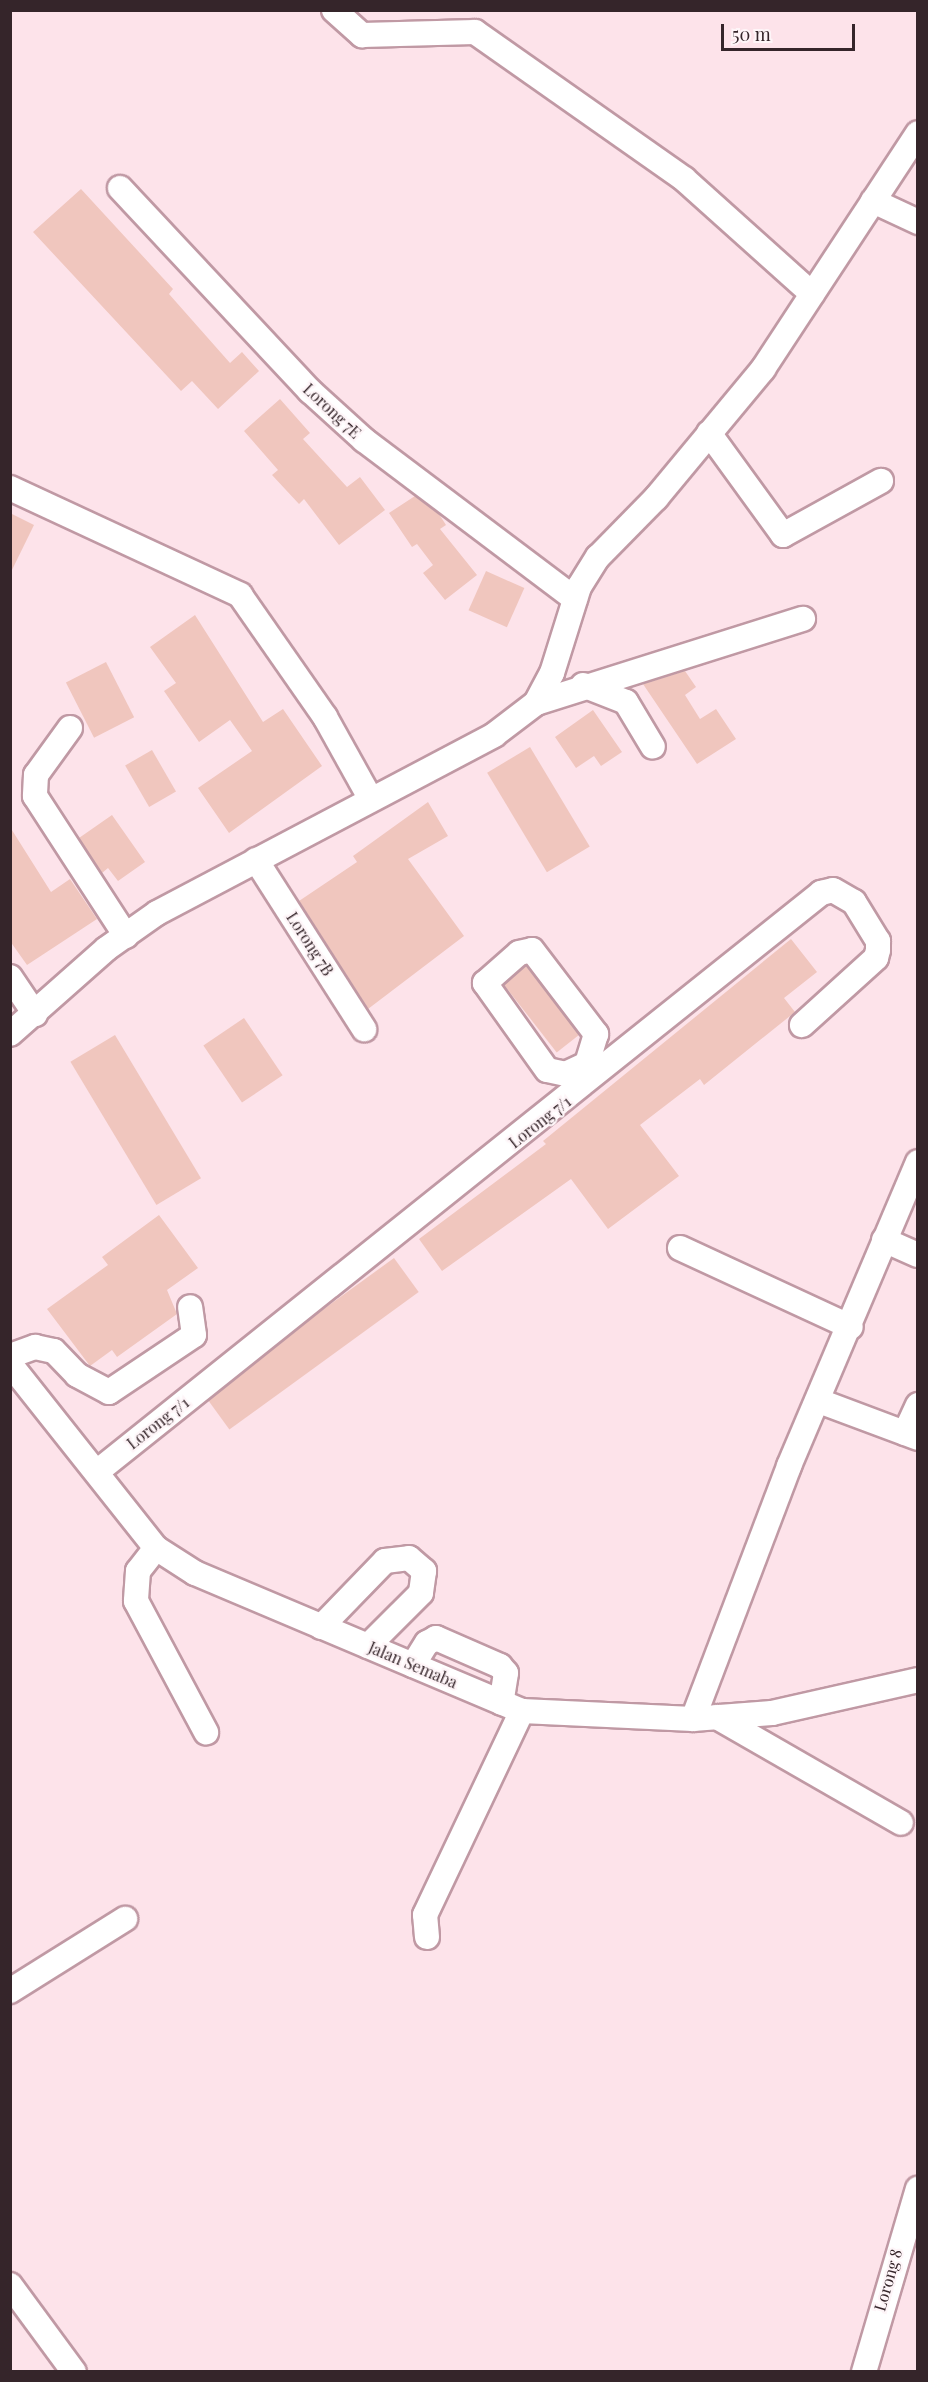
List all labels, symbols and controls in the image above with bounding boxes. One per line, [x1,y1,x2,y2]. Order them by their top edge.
scale bar [724,12,858,50]
text: 50 m [732,22,771,46]
street label: Lorong 7E [299,379,365,443]
street label: Lorong 7B [282,909,338,979]
street label: Lorong 7/1 [505,1092,575,1152]
street label: Lorong 7/1 [123,1393,193,1453]
street label: Jalan Semaba [366,1638,460,1692]
street label: Lorong 8 [870,2247,906,2313]

